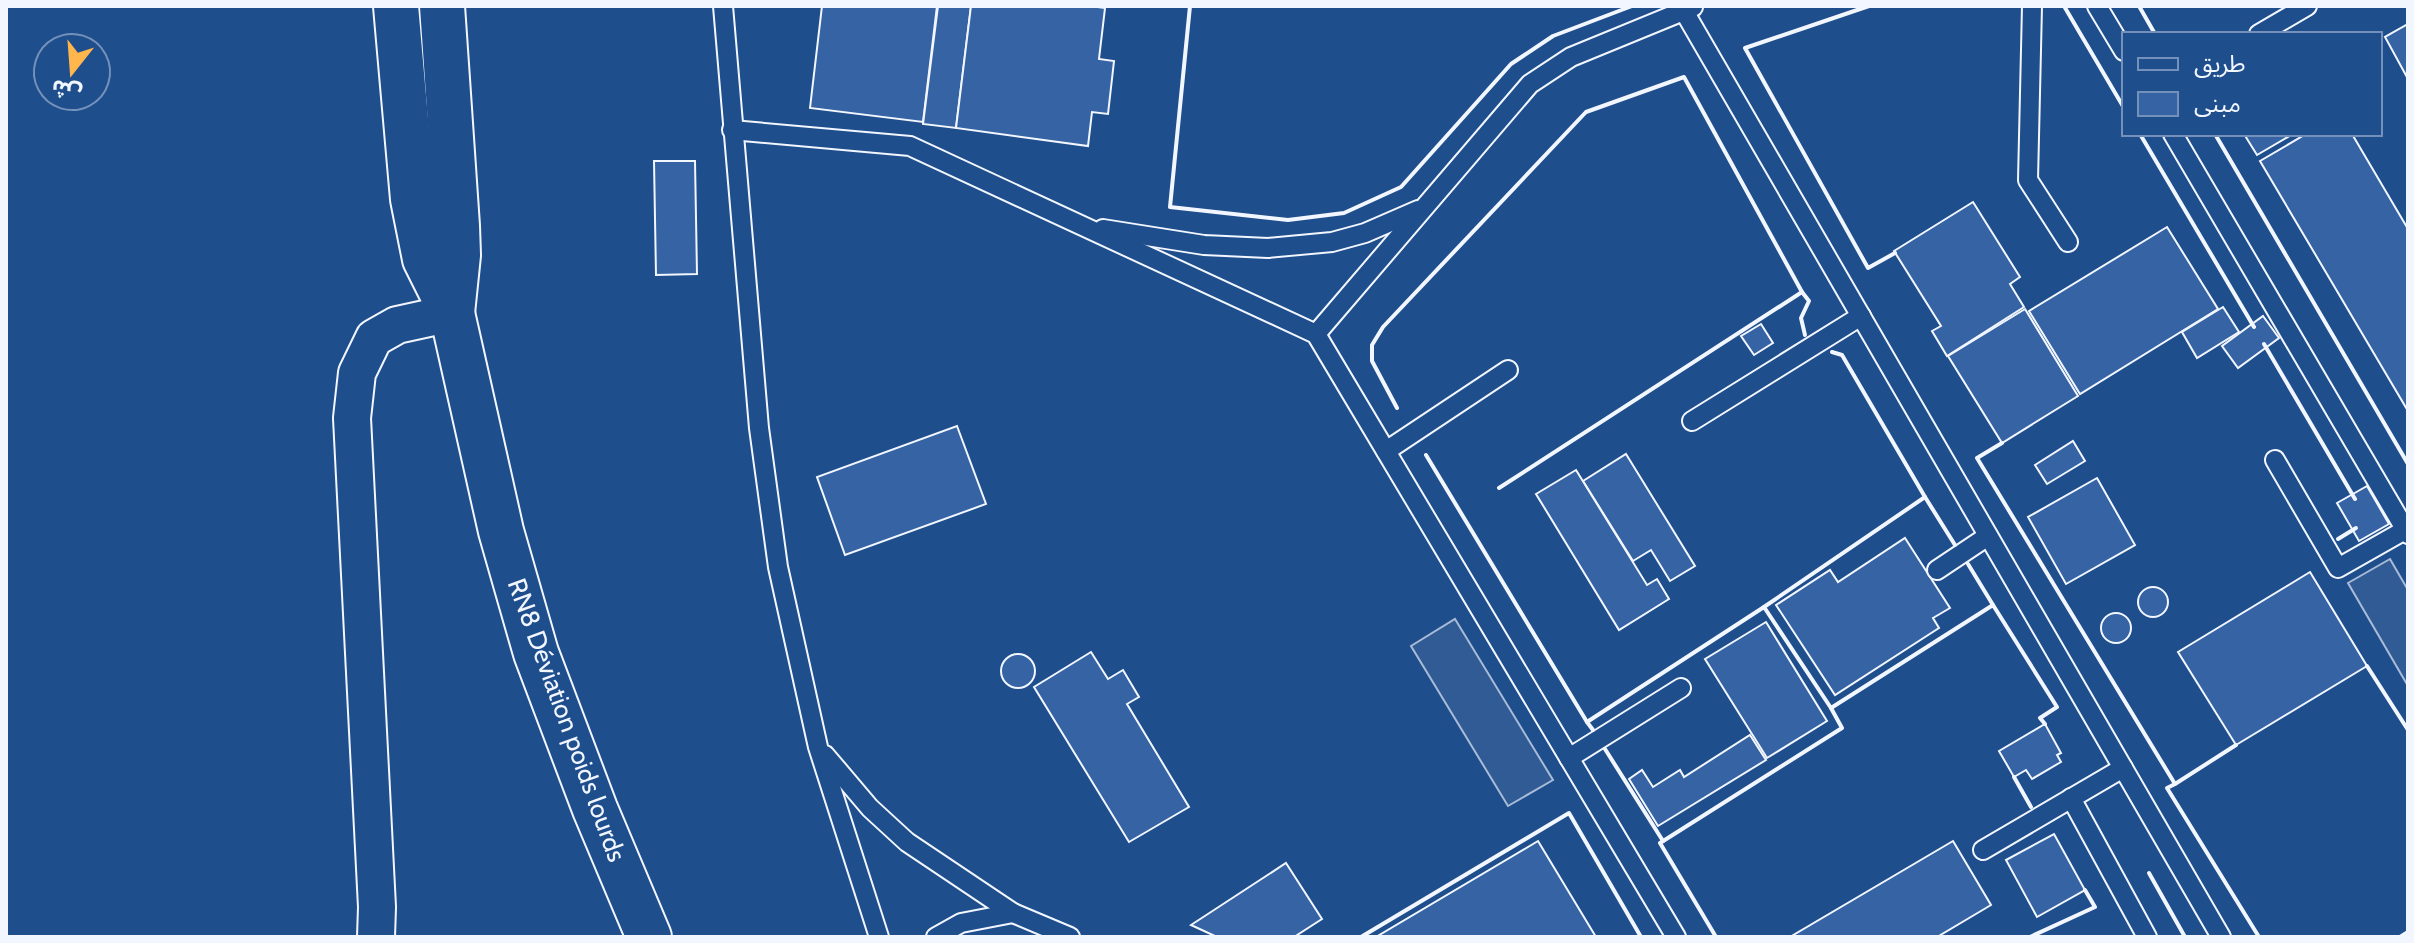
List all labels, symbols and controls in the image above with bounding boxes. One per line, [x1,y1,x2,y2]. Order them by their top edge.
north arrow [32,32,112,112]
legend [2122,32,2382,136]
text: طريق [2194,49,2246,79]
text: ش [48,73,85,108]
text: مبنى [2194,89,2241,118]
street label: RN8 Déviation poids lourds [501,574,633,866]

